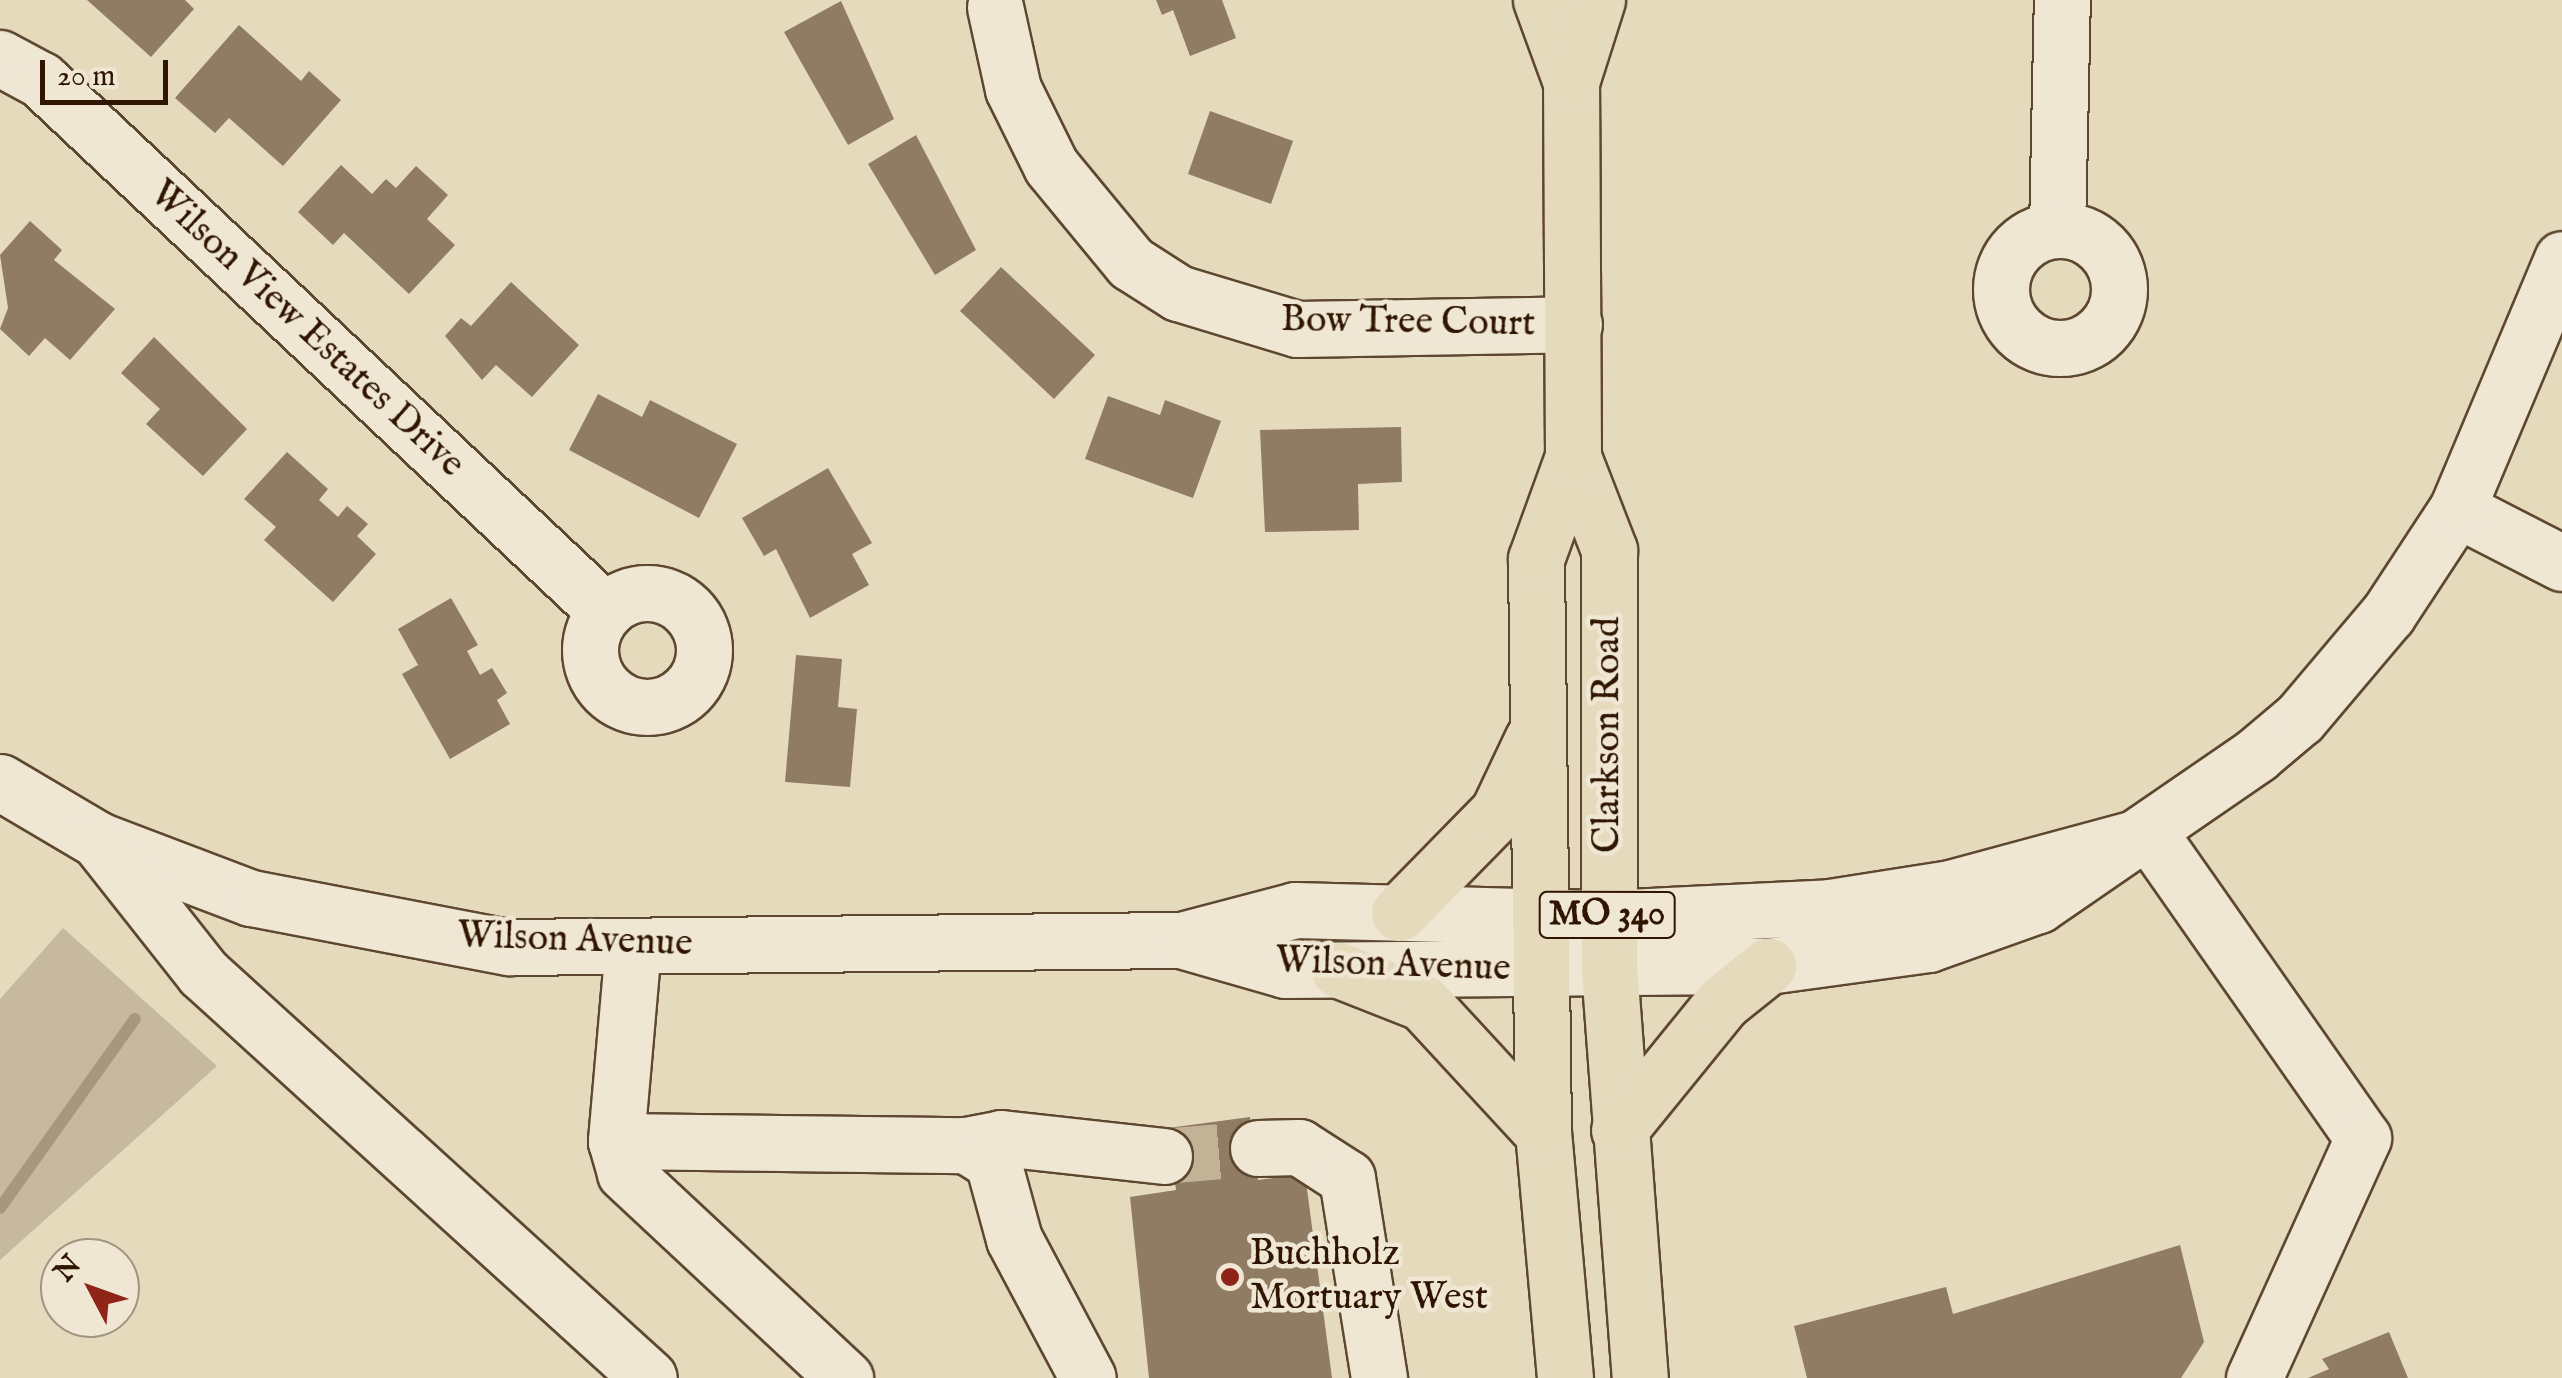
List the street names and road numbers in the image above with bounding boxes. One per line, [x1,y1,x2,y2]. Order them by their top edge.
street label: Wilson View Estates Drive [139,172,473,488]
street label: Bow Tree Court [1280,298,1536,348]
street label: Clarkson Road [1586,617,1632,853]
road number: MO 340 [1537,885,1677,945]
street label: Wilson Avenue [457,914,693,968]
street label: Wilson Avenue [1275,939,1511,993]

